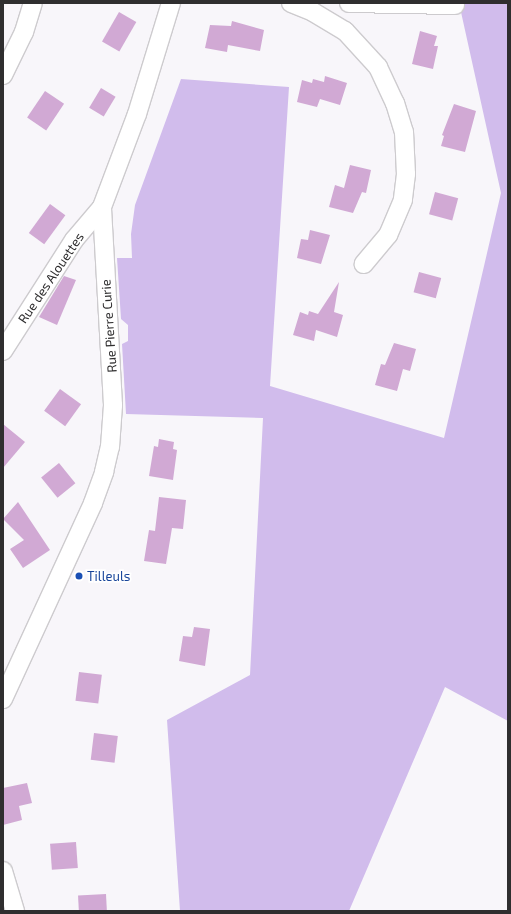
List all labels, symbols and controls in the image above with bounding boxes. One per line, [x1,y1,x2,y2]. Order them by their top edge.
street label: Rue des Alouettes [15,230,87,326]
street label: Rue Pierre Curie [98,279,120,373]
place label: Tilleuls [87,568,130,584]
marker: Tilleuls [74,571,84,581]

